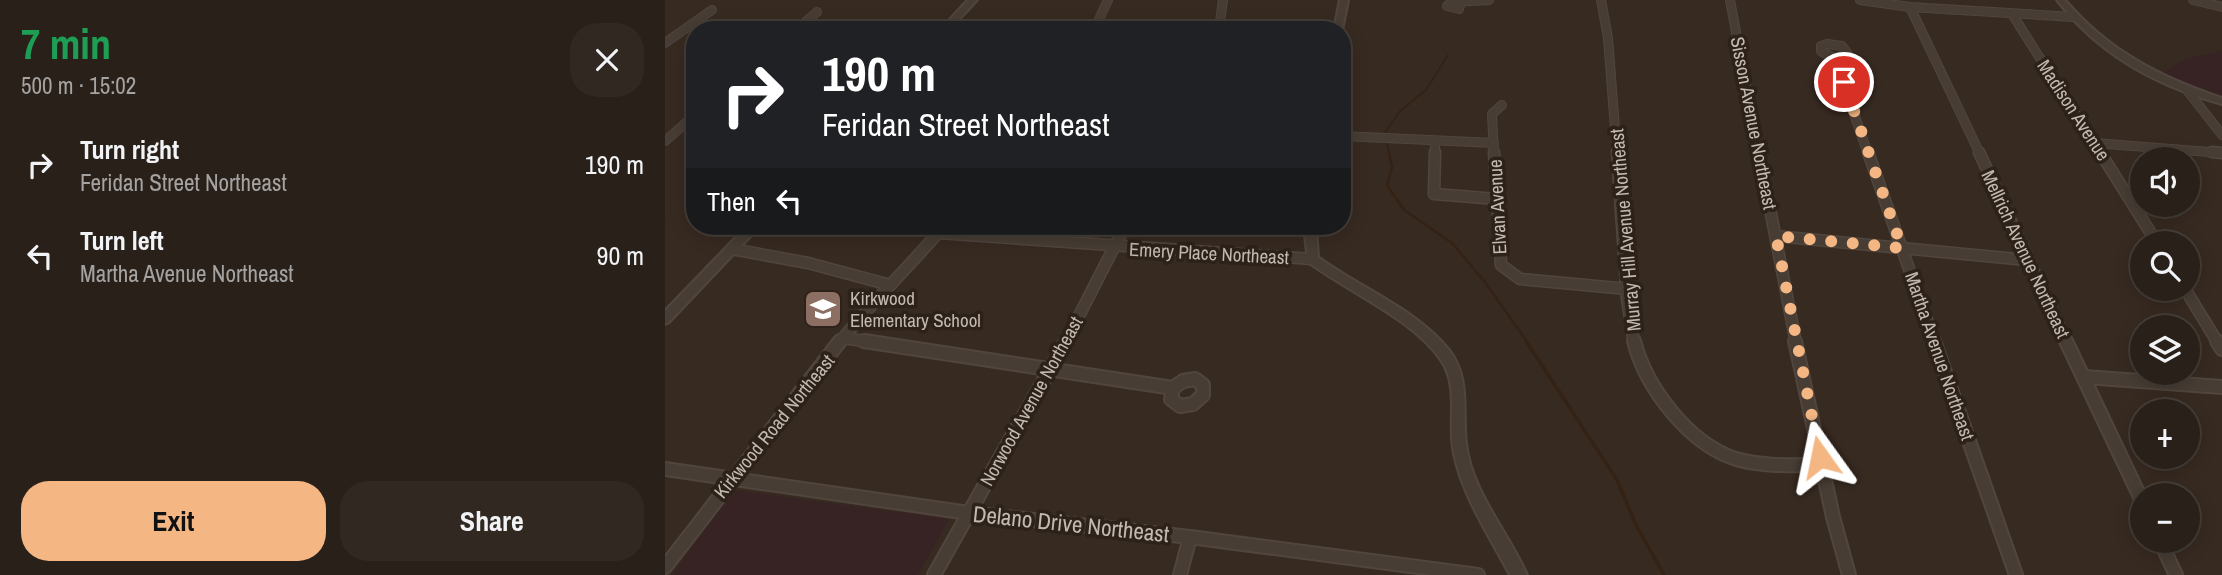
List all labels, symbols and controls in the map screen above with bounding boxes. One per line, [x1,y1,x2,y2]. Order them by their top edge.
text: 7 min [21,16,111,72]
button: close [570,23,644,97]
street label: Sisson Avenue Northeast [1724,34,1784,212]
text: 190 m [822,40,936,106]
icon: right [707,49,798,140]
pin [1814,52,1874,112]
street label: Madison Avenue [2032,54,2116,166]
icon: arrive [1825,63,1863,101]
text: 500 m · 15:02 [21,70,136,101]
text: Feridan Street Northeast [822,103,1110,146]
street label: Murray Hill Avenue Northeast [1603,127,1647,332]
text: Turn right [80,132,179,167]
icon: right [21,146,59,184]
text: 190 m [585,147,644,182]
map controls [2130,147,2200,553]
button: sound [2130,147,2200,217]
street label: Elvan Avenue [1482,159,1512,255]
street label: Mellrich Avenue Northeast [1976,166,2077,343]
text: Feridan Street Northeast [80,167,287,198]
icon: left [770,182,808,220]
text: Then [707,184,756,219]
text: Turn left [80,223,164,258]
button: search [2130,231,2200,301]
street label: Emery Place Northeast [1128,236,1290,270]
icon: left [21,237,59,275]
text: 90 m [597,238,644,273]
text: Martha Avenue Northeast [80,258,294,289]
street label: Martha Avenue Northeast [1899,268,1981,444]
place label: Kirkwood Elementary School [850,285,981,333]
school or university icon: Kirkwood Elementary School [802,288,844,330]
street label: Norwood Avenue Northeast [974,311,1089,491]
button: layers [2130,315,2200,385]
street label: Kirkwood Road Northeast [708,348,841,504]
button: + [2130,399,2200,469]
position arrow [1783,420,1857,494]
button: Exit [21,481,326,561]
button: Share [340,481,644,561]
button: − [2130,483,2200,553]
street label: Delano Drive Northeast [971,498,1171,549]

